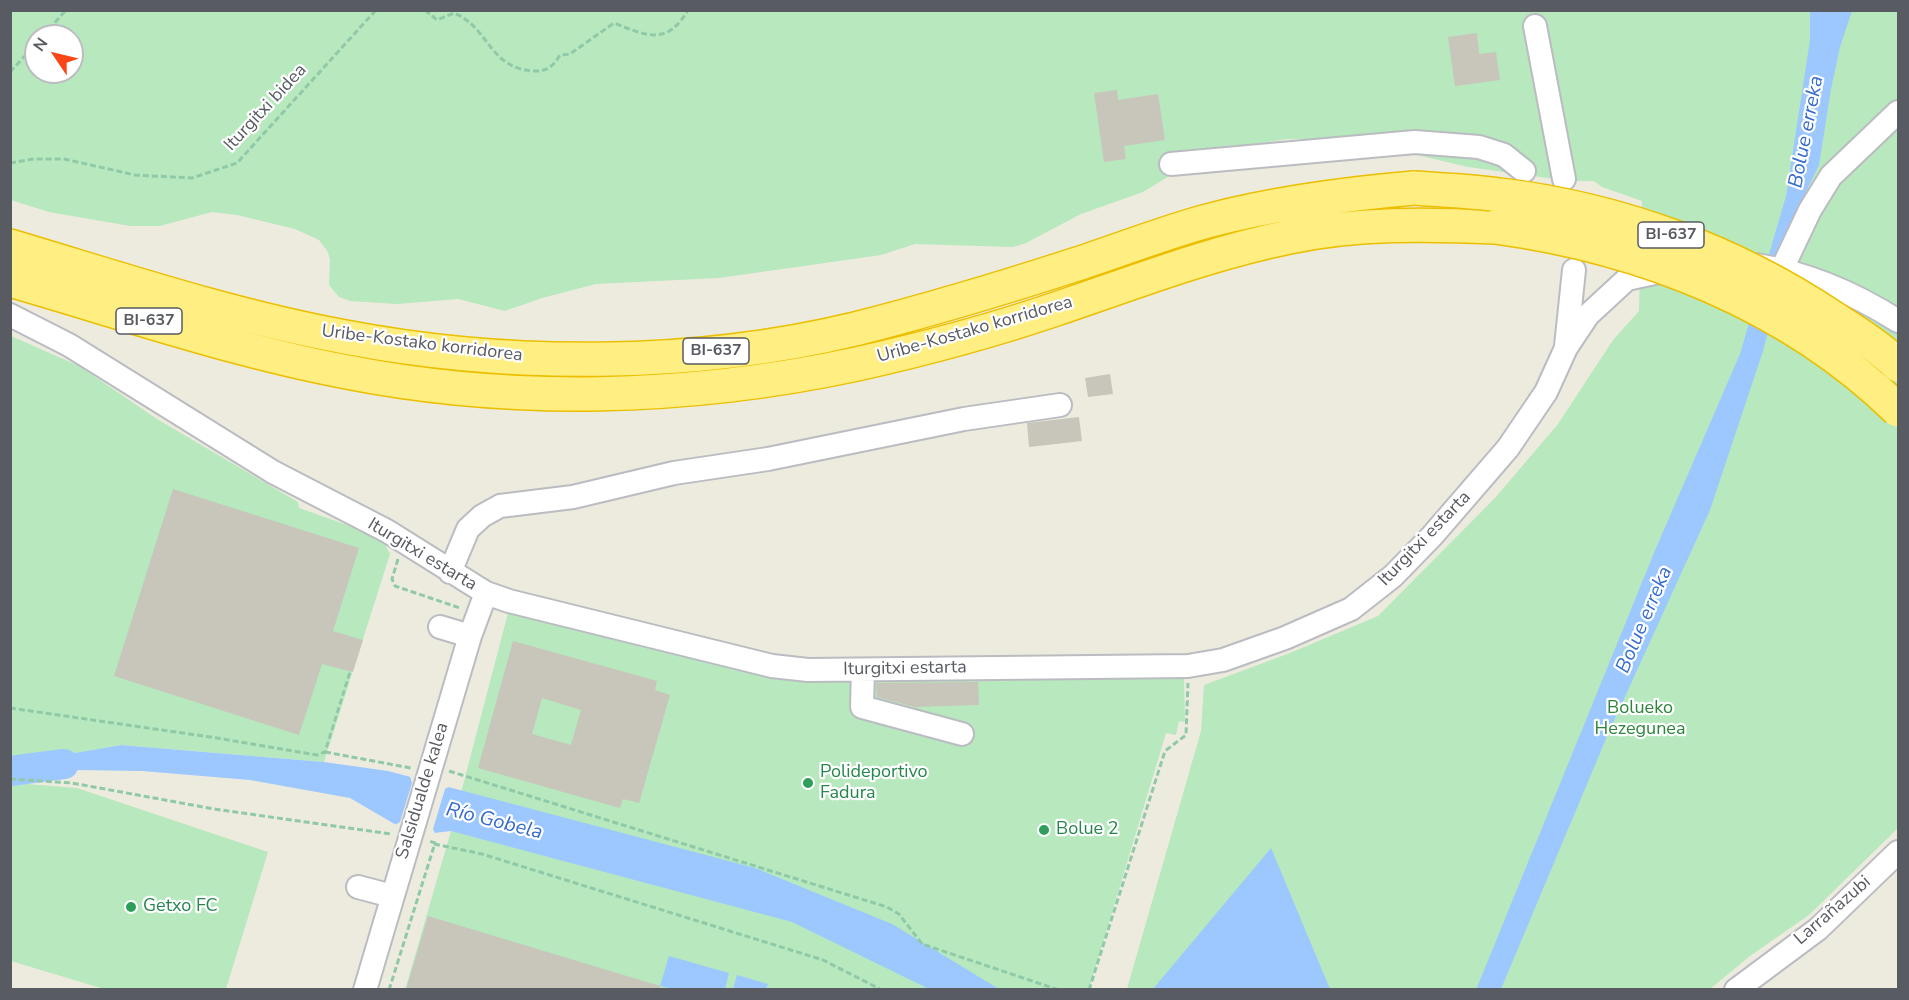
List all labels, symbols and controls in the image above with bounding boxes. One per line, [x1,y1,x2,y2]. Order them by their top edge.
north arrow [24,24,84,84]
text: N [28,34,53,56]
street label: Iturgitxi bidea [220,60,312,156]
water label: Bolue erreka [1784,74,1830,190]
road number: BI-637 [1638,222,1704,248]
street label: Uribe-Kostako korridorea [875,292,1075,368]
road number: BI-637 [116,308,182,334]
street label: Uribe-Kostako korridorea [320,321,524,367]
road number: BI-637 [683,338,749,364]
street label: Iturgitxi estarta [1374,487,1476,591]
street label: Iturgitxi estarta [363,514,481,596]
water label: Bolue erreka [1612,563,1678,677]
street label: Iturgitxi estarta [843,657,967,681]
park label: Bolueko Hezegunea [1595,698,1685,740]
street label: Salsidualde kalea [392,720,454,862]
place label: Polideportivo Fadura [820,762,928,804]
marker: Polideportivo Fadura [801,776,815,790]
water label: Río Gobela [443,798,545,846]
place label: Bolue 2 [1056,819,1119,841]
marker: Bolue 2 [1037,823,1051,837]
street label: Larrañazubi [1790,872,1876,950]
place label: Getxo FC [143,896,218,918]
marker: Getxo FC [124,900,138,914]

